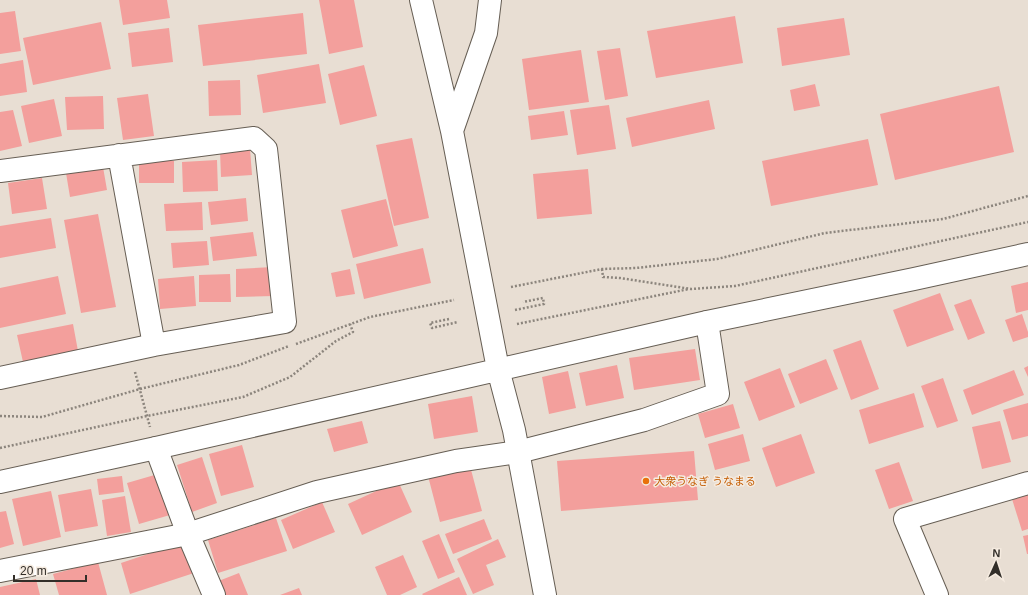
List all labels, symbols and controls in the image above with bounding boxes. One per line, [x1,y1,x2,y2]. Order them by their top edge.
place label: 大衆うなぎ うなまる [654,475,756,487]
marker: 大衆うなぎ うなまる [641,476,651,486]
north arrow [976,543,1016,583]
text: N [992,547,1001,559]
scale bar [14,557,86,583]
text: 20 m [20,564,47,578]

